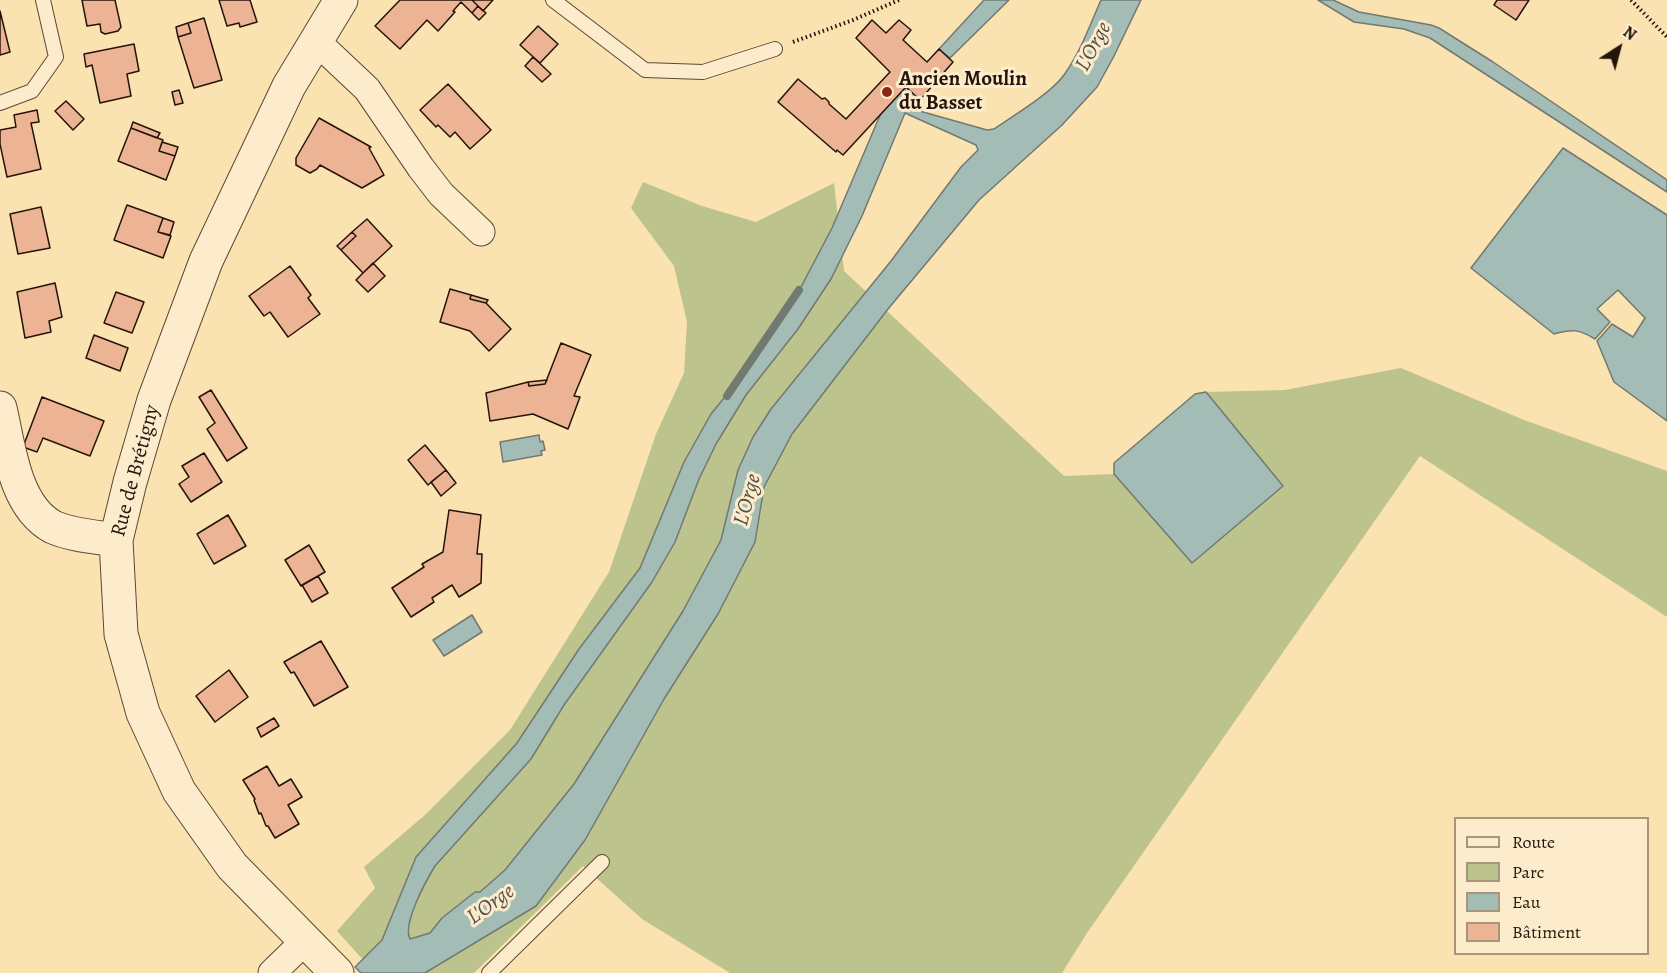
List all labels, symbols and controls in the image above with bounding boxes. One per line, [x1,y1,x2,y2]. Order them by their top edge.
water label: L'Orge [1070,18,1118,76]
north arrow [1589,18,1649,78]
text: N [1618,21,1641,46]
place label: Ancien Moulin du Basset [899,67,1027,117]
marker: Ancien Moulin du Basset [880,85,894,99]
street label: Rue de Brétigny [106,402,166,540]
water label: L'Orge [728,471,768,529]
legend [1454,817,1649,955]
text: Route [1512,830,1555,854]
text: Parc [1512,860,1544,884]
water label: L'Orge [462,879,520,931]
text: Eau [1512,890,1540,914]
text: Bâtiment [1512,920,1581,944]

